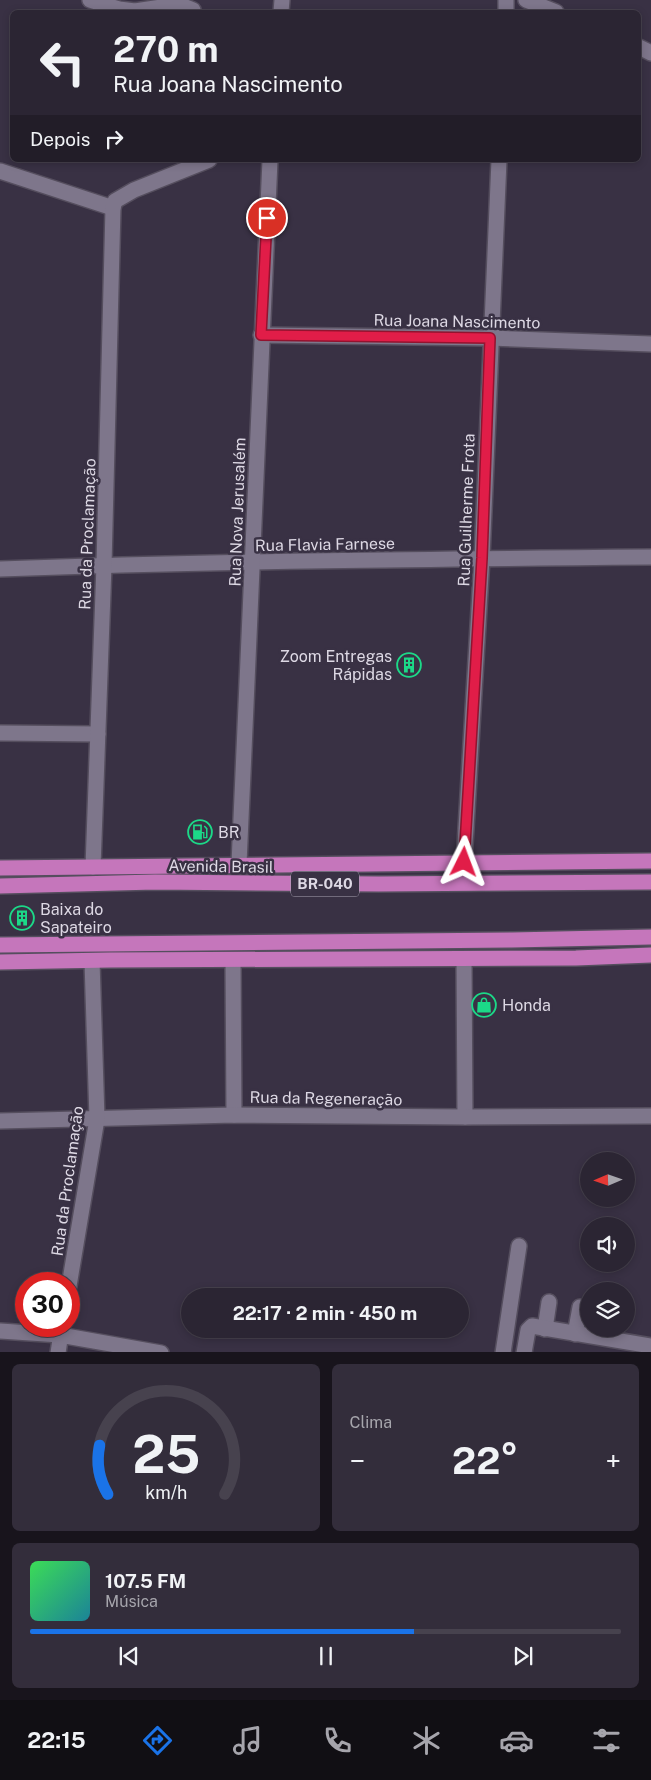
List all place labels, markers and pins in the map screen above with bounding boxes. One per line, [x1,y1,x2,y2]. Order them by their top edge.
pin [246,197,288,239]
place label: Zoom Entregas Rápidas [280,647,392,684]
building icon: Zoom Entregas Rápidas [396,652,422,678]
fuel station icon: BR [187,819,213,845]
place label: BR [218,823,240,842]
place label: Baixa do Sapateiro [40,900,112,937]
building icon: Baixa do Sapateiro [9,905,35,931]
shop icon: Honda [471,992,497,1018]
place label: Honda [502,996,551,1015]

